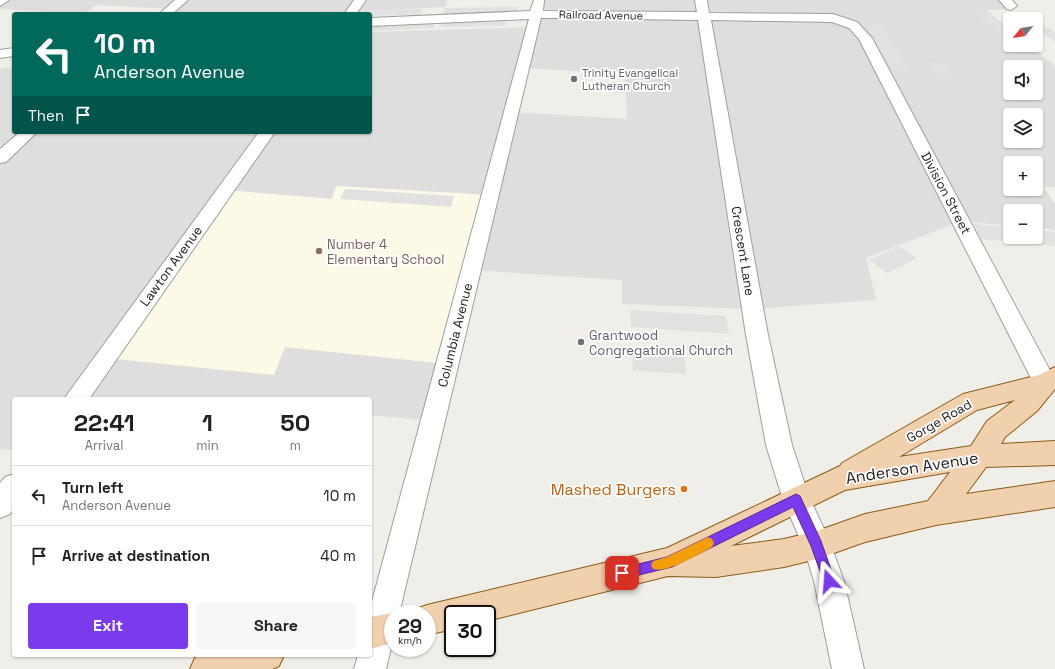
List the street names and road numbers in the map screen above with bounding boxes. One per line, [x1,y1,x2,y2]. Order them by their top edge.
street label: Railroad Avenue [559,7,643,23]
street label: Division Street [917,149,975,237]
street label: Crescent Lane [728,205,758,297]
street label: Lawton Avenue [136,222,206,310]
street label: Columbia Avenue [434,281,476,389]
street label: Gorge Road [903,395,975,447]
street label: Anderson Avenue [844,447,980,489]

